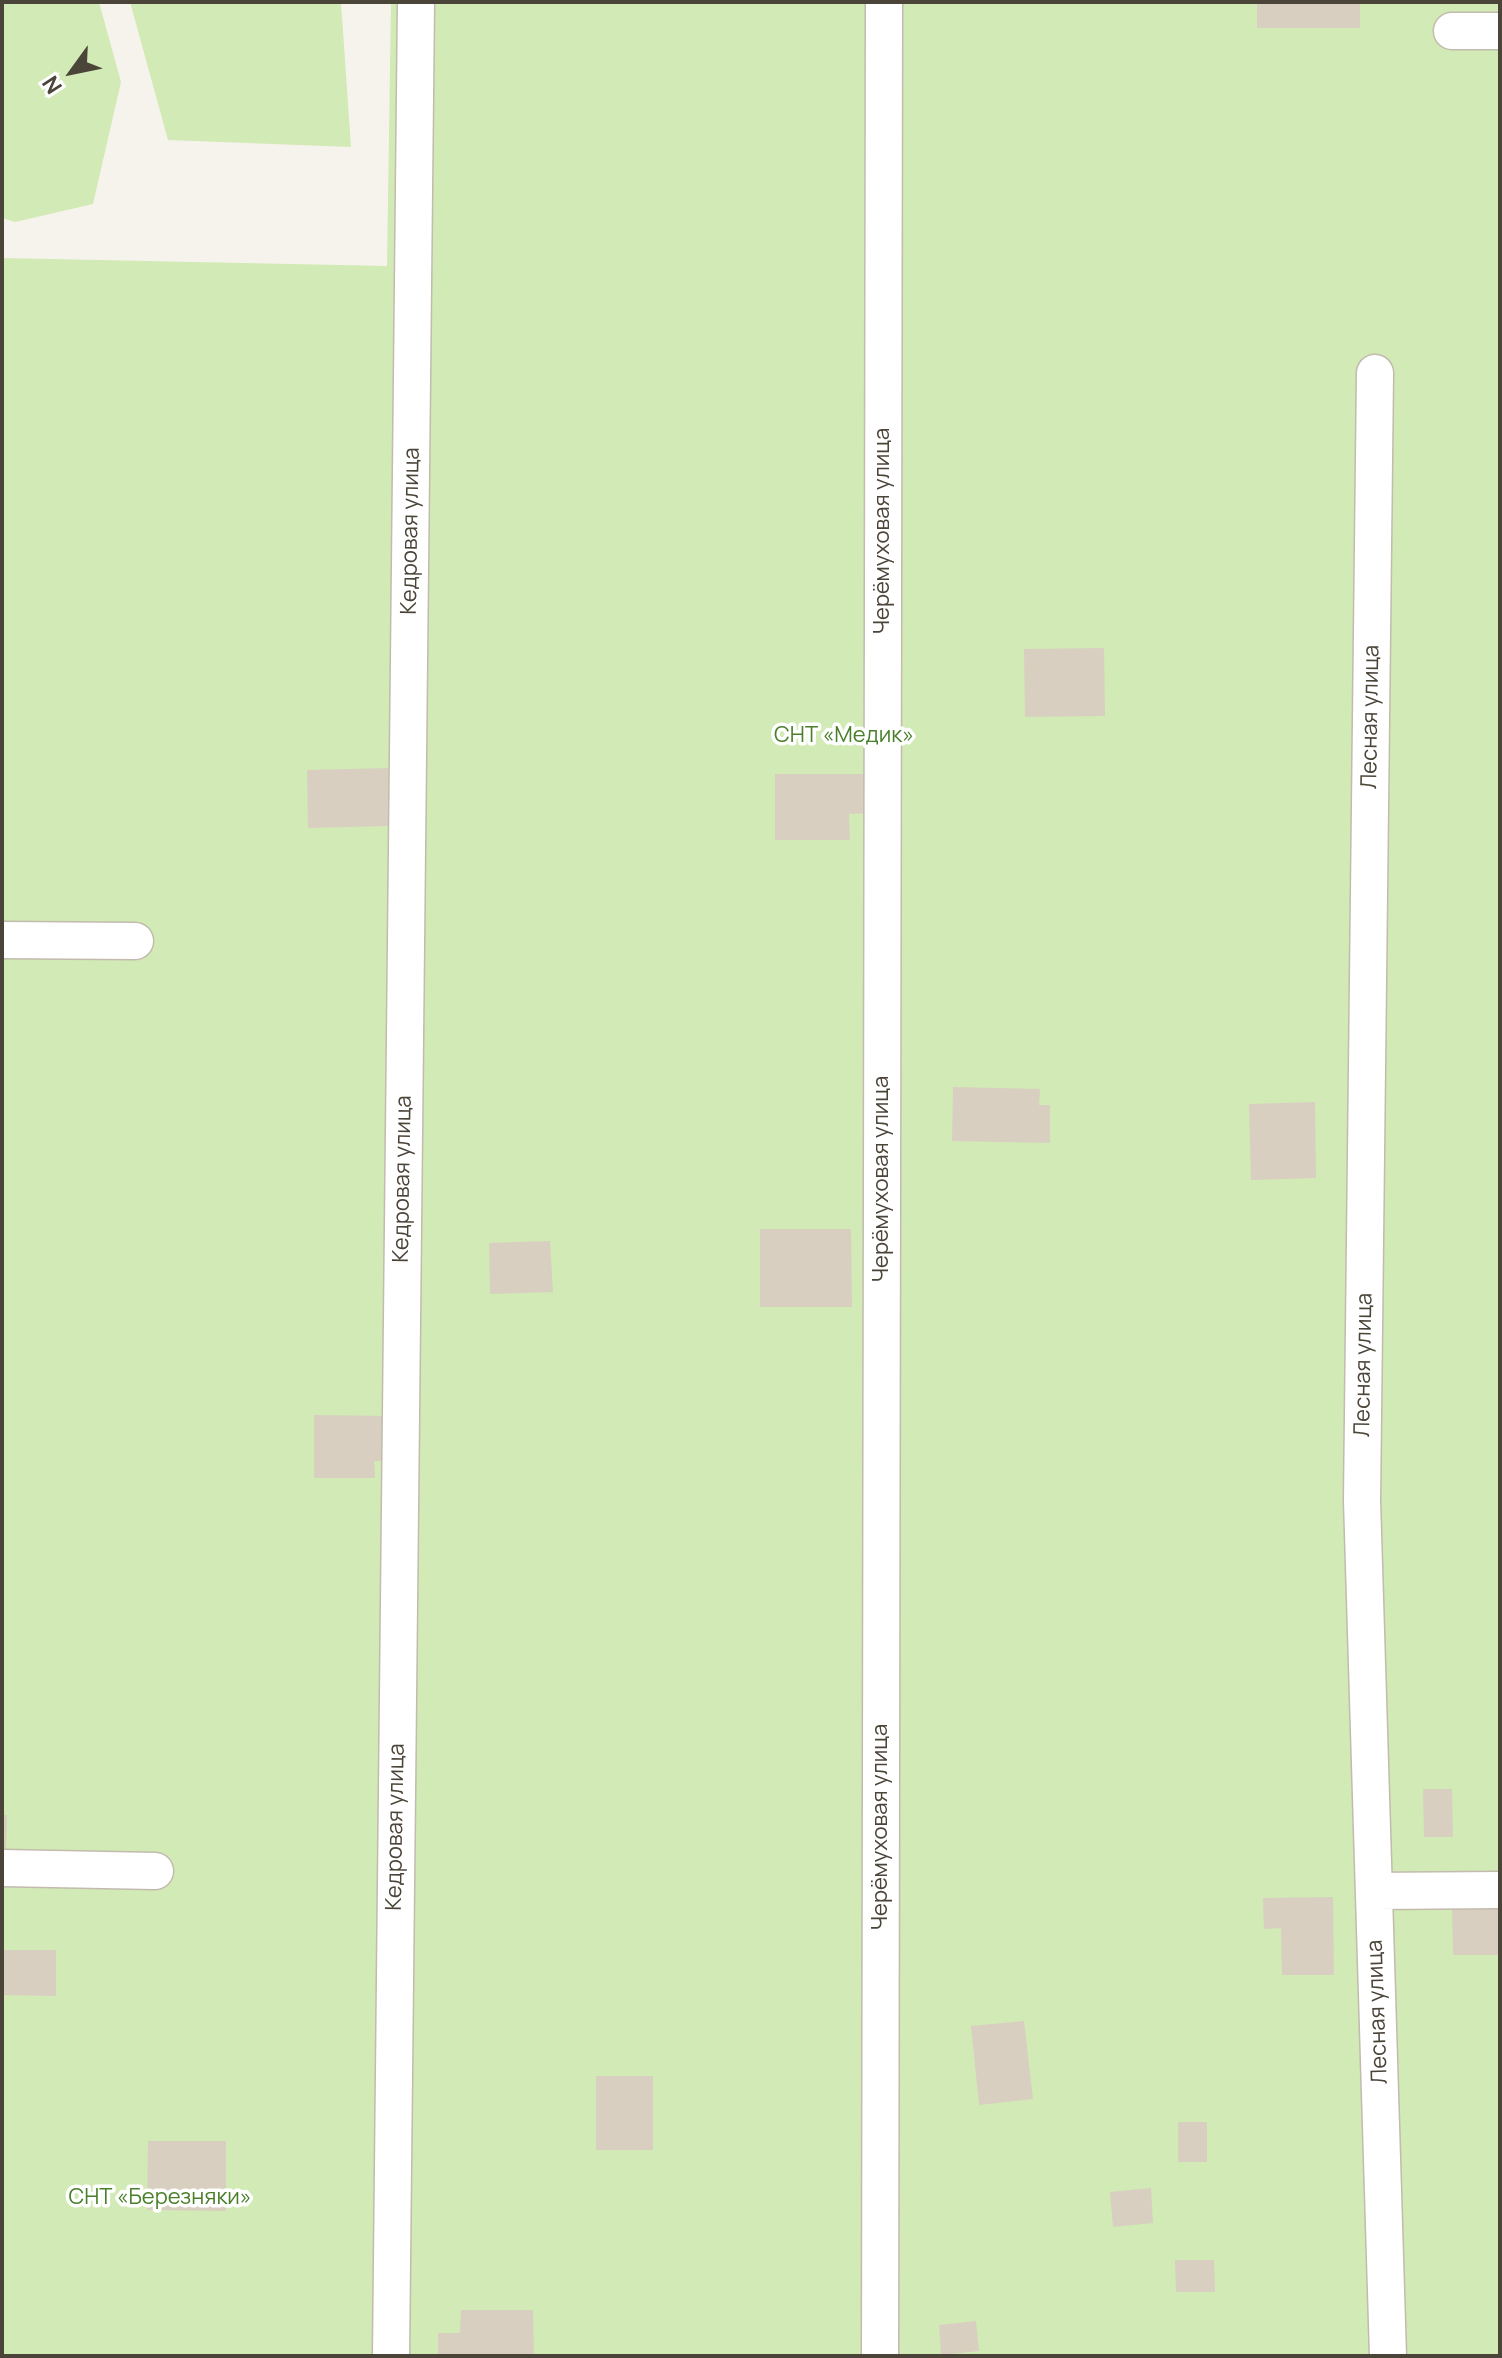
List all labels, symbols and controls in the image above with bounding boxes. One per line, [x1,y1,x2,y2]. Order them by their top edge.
north arrow [32,32,112,112]
text: N [35,70,69,100]
street label: Черёмуховая улица [870,428,896,634]
street label: Кедровая улица [396,447,426,615]
street label: Лесная улица [1357,645,1385,789]
park label: СНТ «Медик» [774,723,914,749]
street label: Черёмуховая улица [869,1076,895,1282]
street label: Кедровая улица [388,1095,418,1263]
street label: Лесная улица [1350,1293,1378,1437]
street label: Черёмуховая улица [868,1724,894,1930]
street label: Кедровая улица [381,1743,411,1911]
street label: Лесная улица [1362,1939,1394,2085]
park label: СНТ «Березняки» [68,2185,252,2211]

